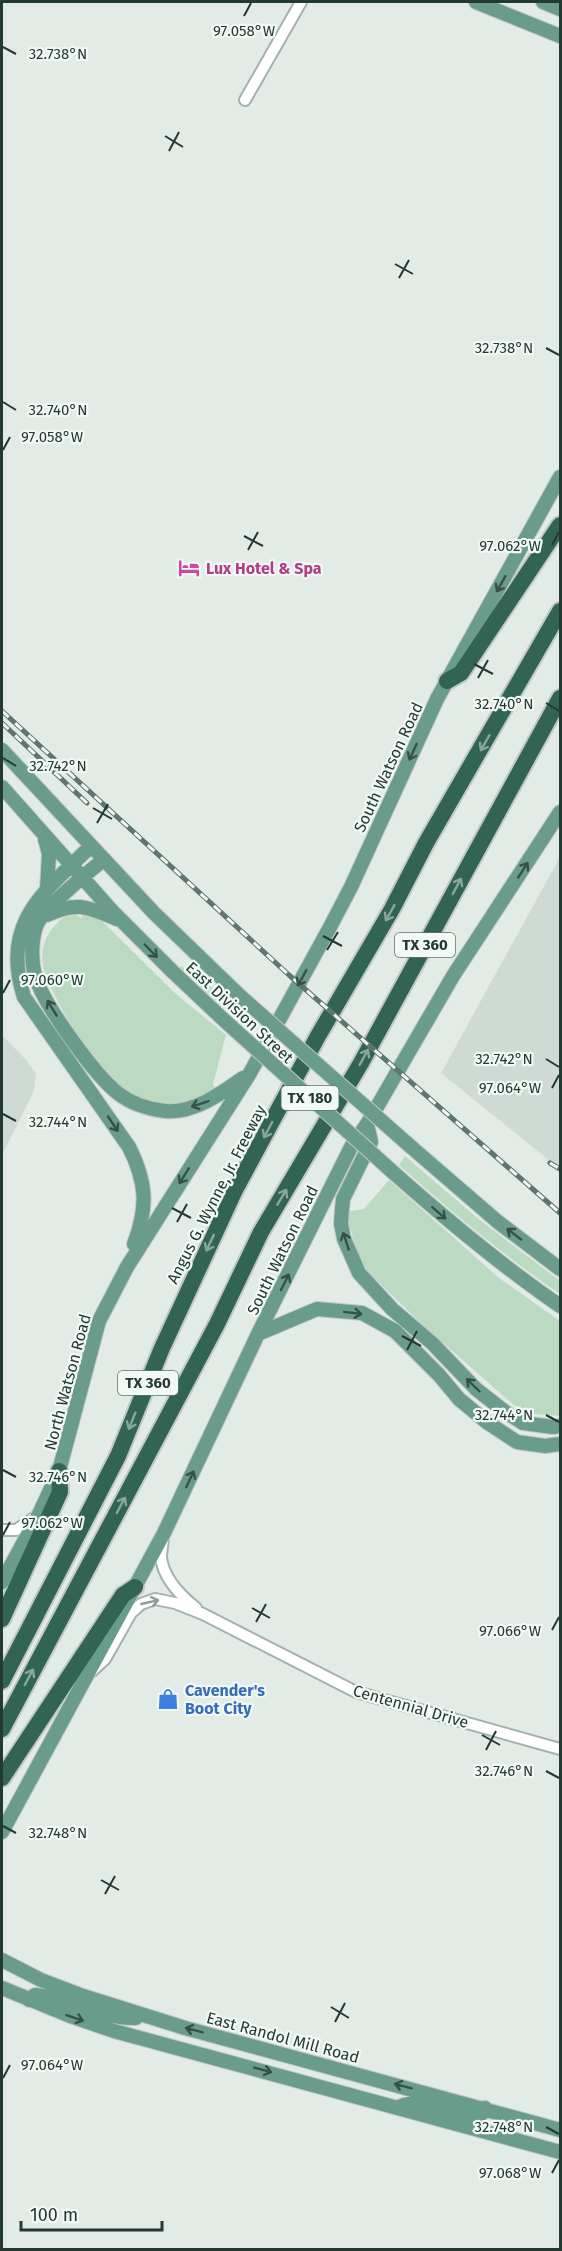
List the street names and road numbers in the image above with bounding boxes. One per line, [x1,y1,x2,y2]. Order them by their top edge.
street label: South Watson Road [350,699,427,835]
road number: TX 360 [395,933,455,957]
street label: East Division Street [182,958,297,1067]
road number: TX 180 [282,1086,338,1110]
street label: Angus G. Wynne, Jr. Freeway [163,1101,270,1287]
street label: South Watson Road [243,1183,322,1318]
street label: North Watson Road [40,1312,95,1452]
road number: TX 360 [118,1371,178,1395]
street label: Centennial Drive [351,1681,471,1732]
street label: East Randol Mill Road [204,2008,361,2067]

